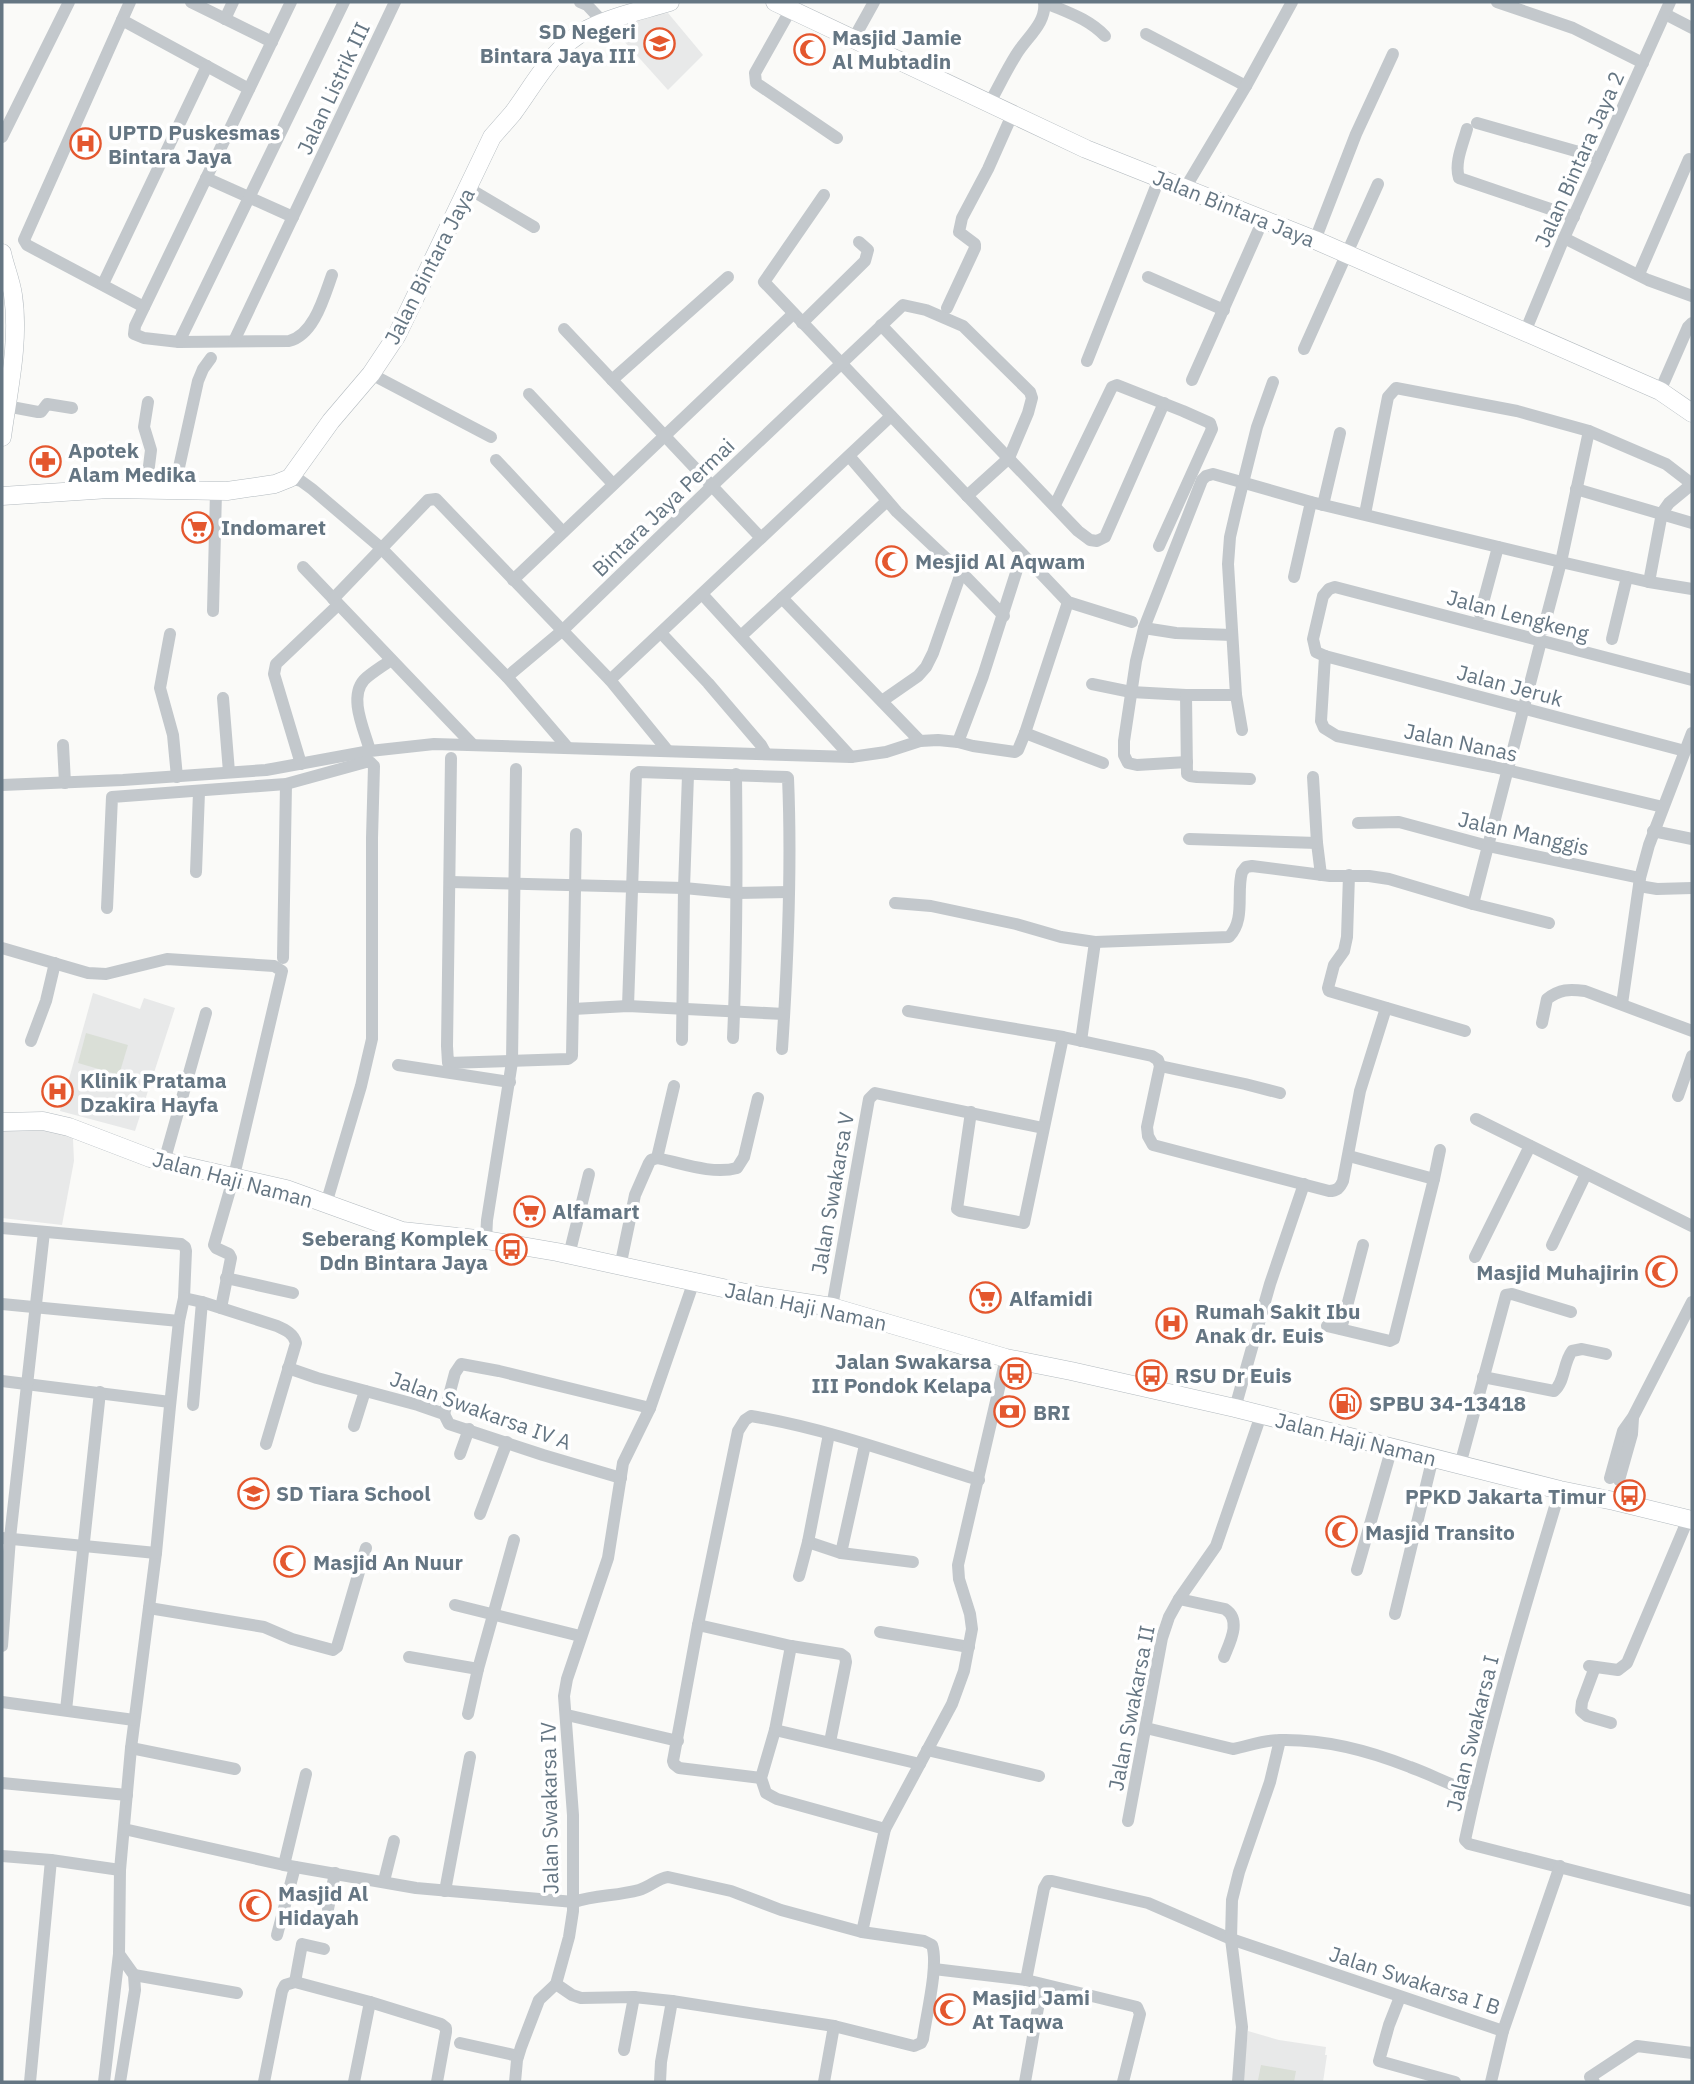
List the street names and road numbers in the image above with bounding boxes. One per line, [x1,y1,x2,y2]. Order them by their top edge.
street label: Jalan Listrik III [290,17,376,159]
street label: Jalan Bintara Jaya 2 [1528,67,1630,251]
street label: Jalan Bintara Jaya [1149,163,1319,253]
street label: Jalan Bintara Jaya [377,183,481,349]
street label: Bintara Jaya Permai [586,432,740,582]
street label: Jalan Lengkeng [1444,583,1592,647]
street label: Jalan Jeruk [1454,657,1566,713]
street label: Jalan Nanas [1402,716,1520,768]
street label: Jalan Manggis [1456,804,1592,862]
street label: Jalan Swakarsa V [804,1110,860,1276]
street label: Jalan Haji Naman [150,1144,316,1214]
street label: Jalan Haji Naman [722,1275,890,1337]
street label: Jalan Swakarsa IV A [386,1364,576,1456]
street label: Jalan Haji Naman [1273,1405,1439,1473]
street label: Jalan Swakarsa II [1101,1623,1161,1793]
street label: Jalan Swakarsa I [1439,1652,1505,1814]
street label: Jalan Swakarsa IV [533,1721,565,1895]
street label: Jalan Swakarsa I B [1326,1939,1504,2021]

